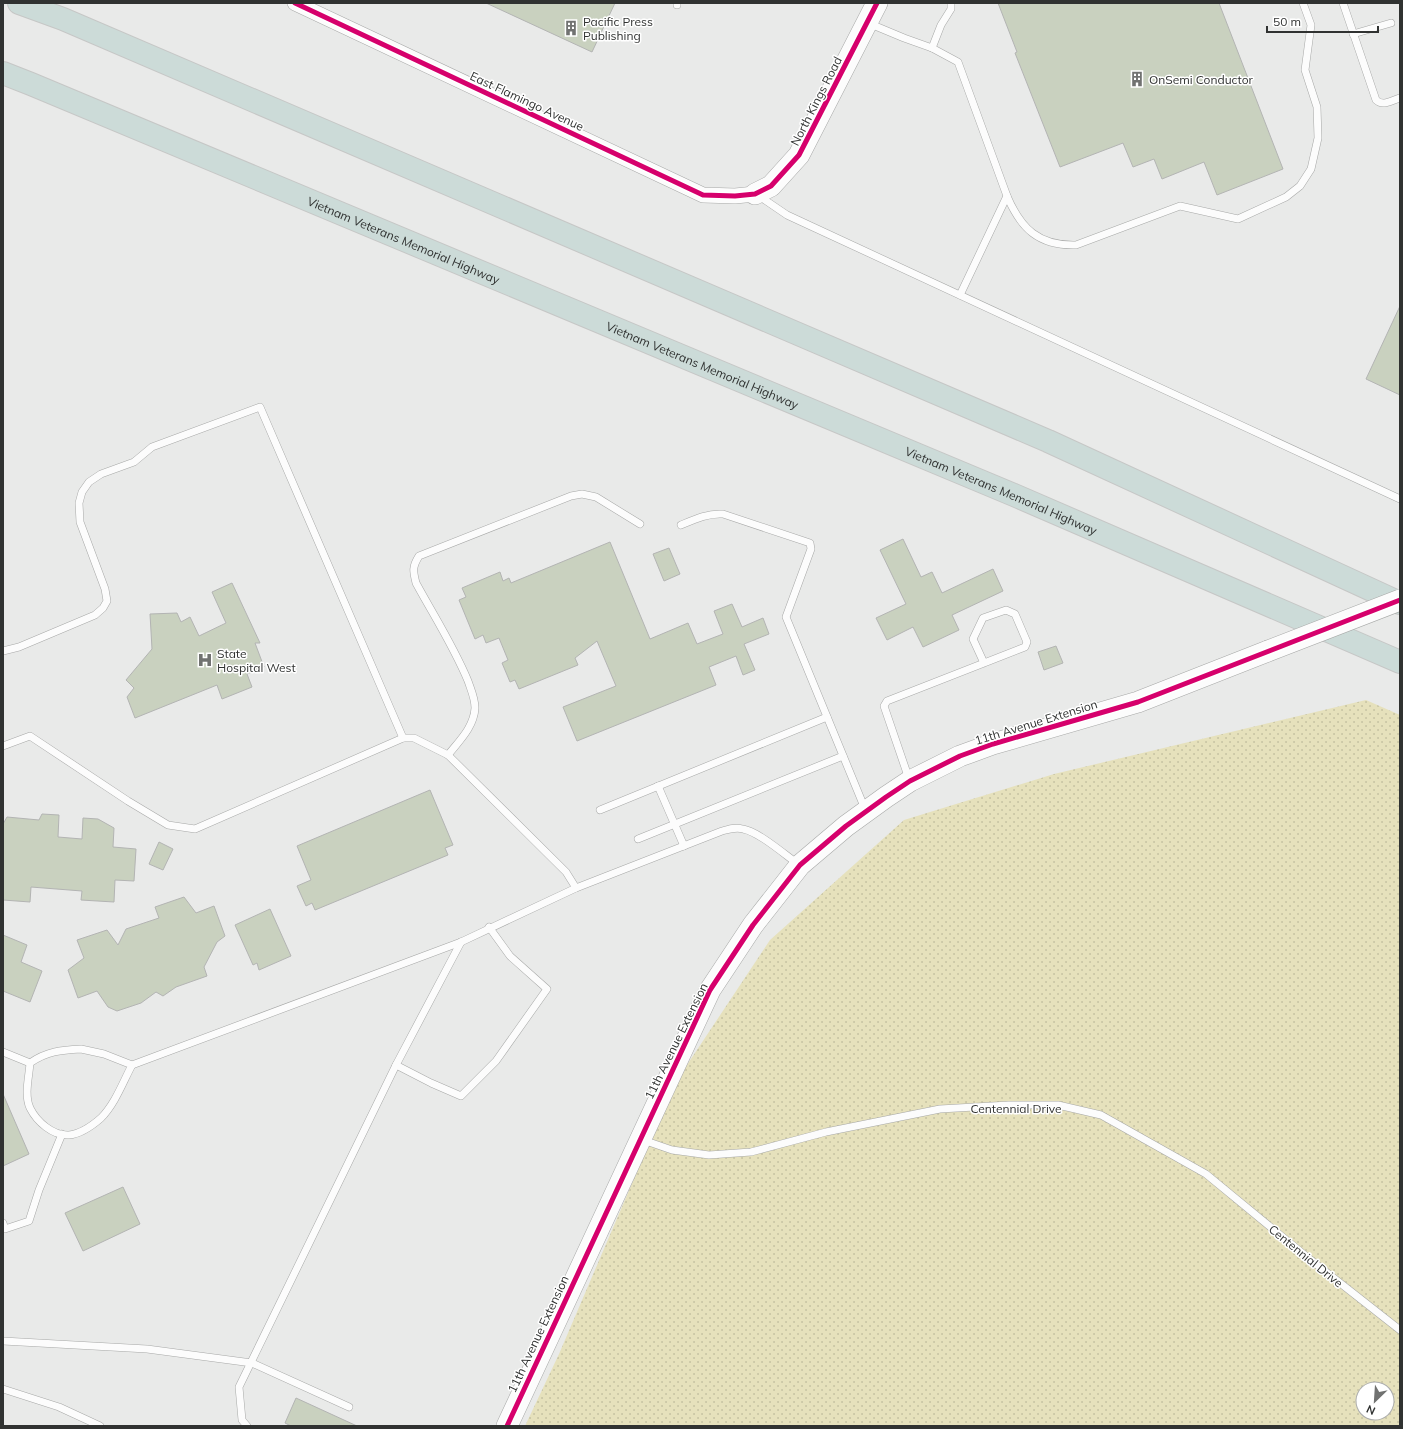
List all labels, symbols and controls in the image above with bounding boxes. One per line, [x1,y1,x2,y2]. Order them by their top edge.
scale bar [1267,8,1378,34]
place label: Pacific Press Publishing [583,14,653,43]
text: 50 m [1273,14,1301,29]
building icon: Pacific Press Publishing [562,19,580,37]
street label: North Kings Road [787,54,845,148]
street label: East Flamingo Avenue [468,68,586,134]
building icon: OnSemi Conductor [1128,70,1146,88]
place label: OnSemi Conductor [1149,72,1254,87]
street label: Vietnam Veterans Memorial Highway [305,193,503,287]
street label: Vietnam Veterans Memorial Highway [604,318,802,412]
street label: Vietnam Veterans Memorial Highway [903,443,1100,538]
place label: State Hospital West [217,646,296,675]
hospital icon: State Hospital West [196,651,214,669]
street label: 11th Avenue Extension [973,696,1099,748]
street label: 11th Avenue Extension [641,980,711,1102]
street label: Centennial Drive [970,1101,1062,1116]
street label: Centennial Drive [1266,1221,1346,1291]
street label: 11th Avenue Extension [504,1273,572,1395]
north arrow [1355,1381,1395,1421]
text: N [1364,1402,1377,1418]

